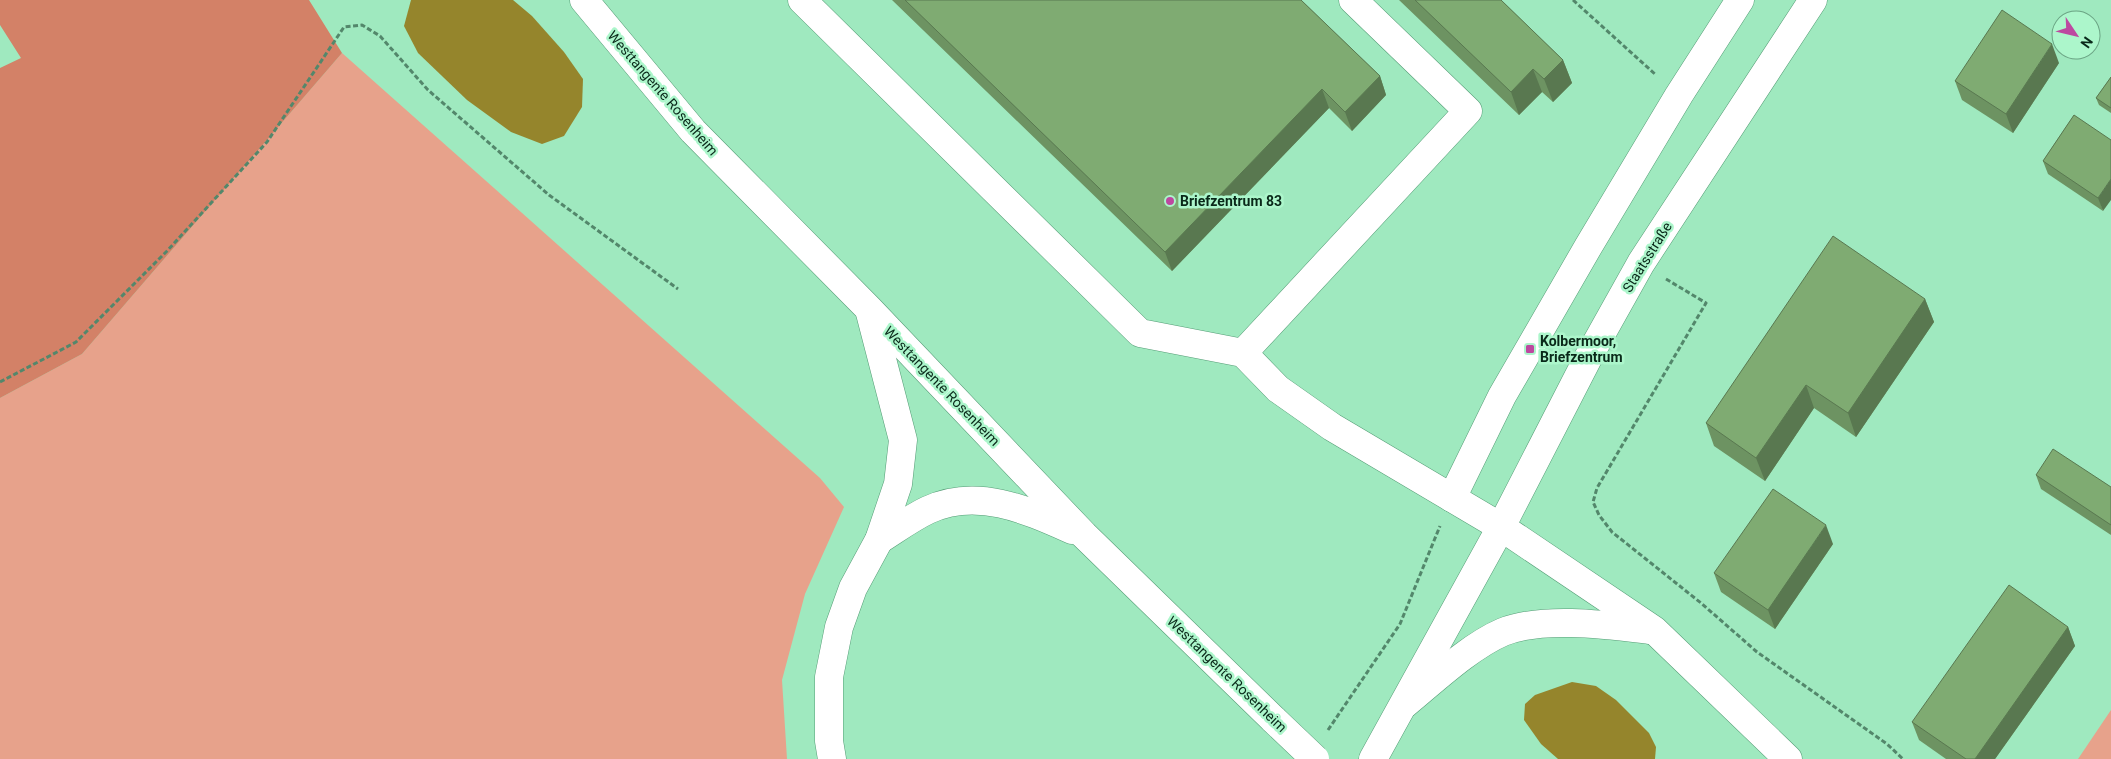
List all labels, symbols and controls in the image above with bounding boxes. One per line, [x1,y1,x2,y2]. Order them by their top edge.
north arrow [2051,10,2101,60]
street label: Westtangente Rosenheim [605,27,721,159]
text: N [2077,34,2096,51]
place label: Briefzentrum 83 [1180,193,1282,209]
marker: Briefzentrum 83 [1164,195,1176,207]
street label: Staatsstraße [1619,219,1675,295]
street label: Westtangente Rosenheim [881,323,1003,449]
place label: Kolbermoor, Briefzentrum [1540,333,1623,365]
marker: Kolbermoor, Briefzentrum [1524,343,1536,355]
street label: Westtangente Rosenheim [1164,613,1290,735]

